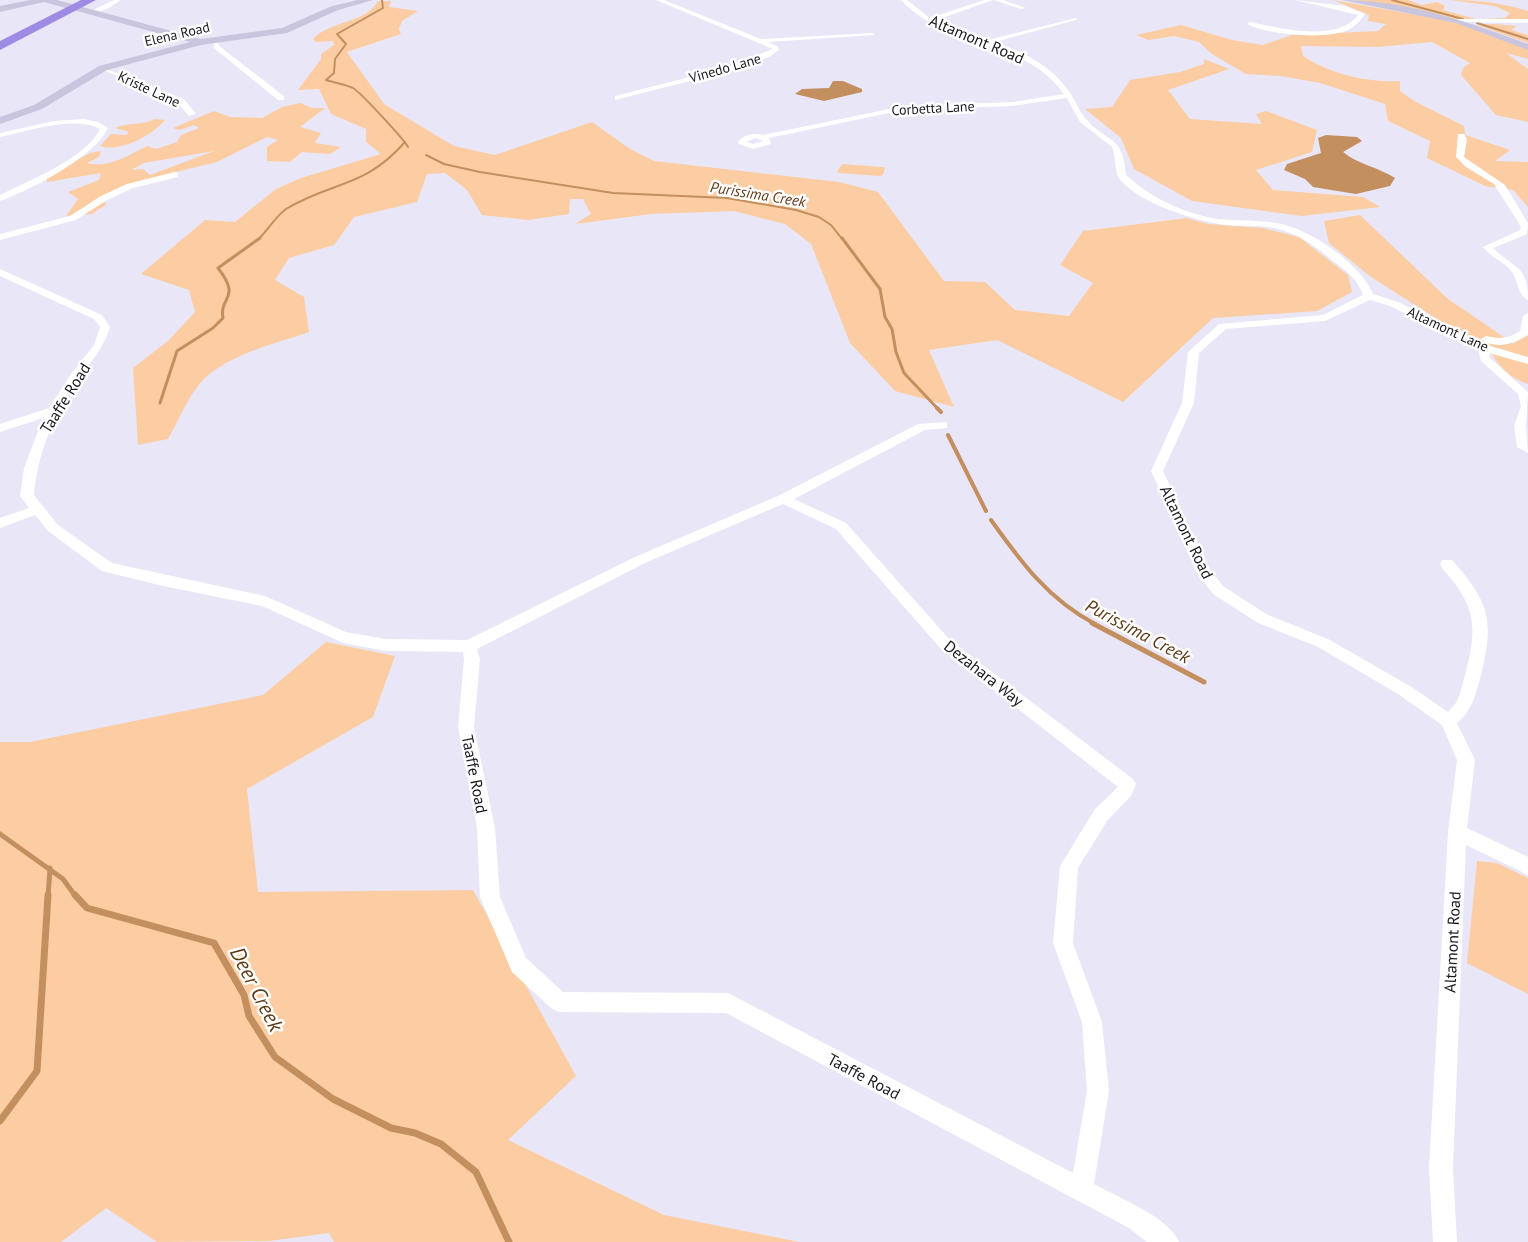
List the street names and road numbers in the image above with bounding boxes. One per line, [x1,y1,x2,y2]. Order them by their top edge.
street label: Altamont Road [926,10,1028,68]
street label: Elena Road [142,18,212,50]
street label: Vinedo Lane [686,49,763,87]
street label: Kriste Lane [115,67,183,111]
street label: Corbetta Lane [891,97,975,119]
street label: Altamont Lane [1404,302,1492,356]
street label: Taaffe Road [35,359,95,437]
street label: Altamont Road [1156,482,1218,582]
street label: Dezahara Way [940,636,1028,711]
street label: Taaffe Road [458,733,492,815]
street label: Altamont Road [1439,891,1465,993]
street label: Taaffe Road [824,1049,904,1103]

